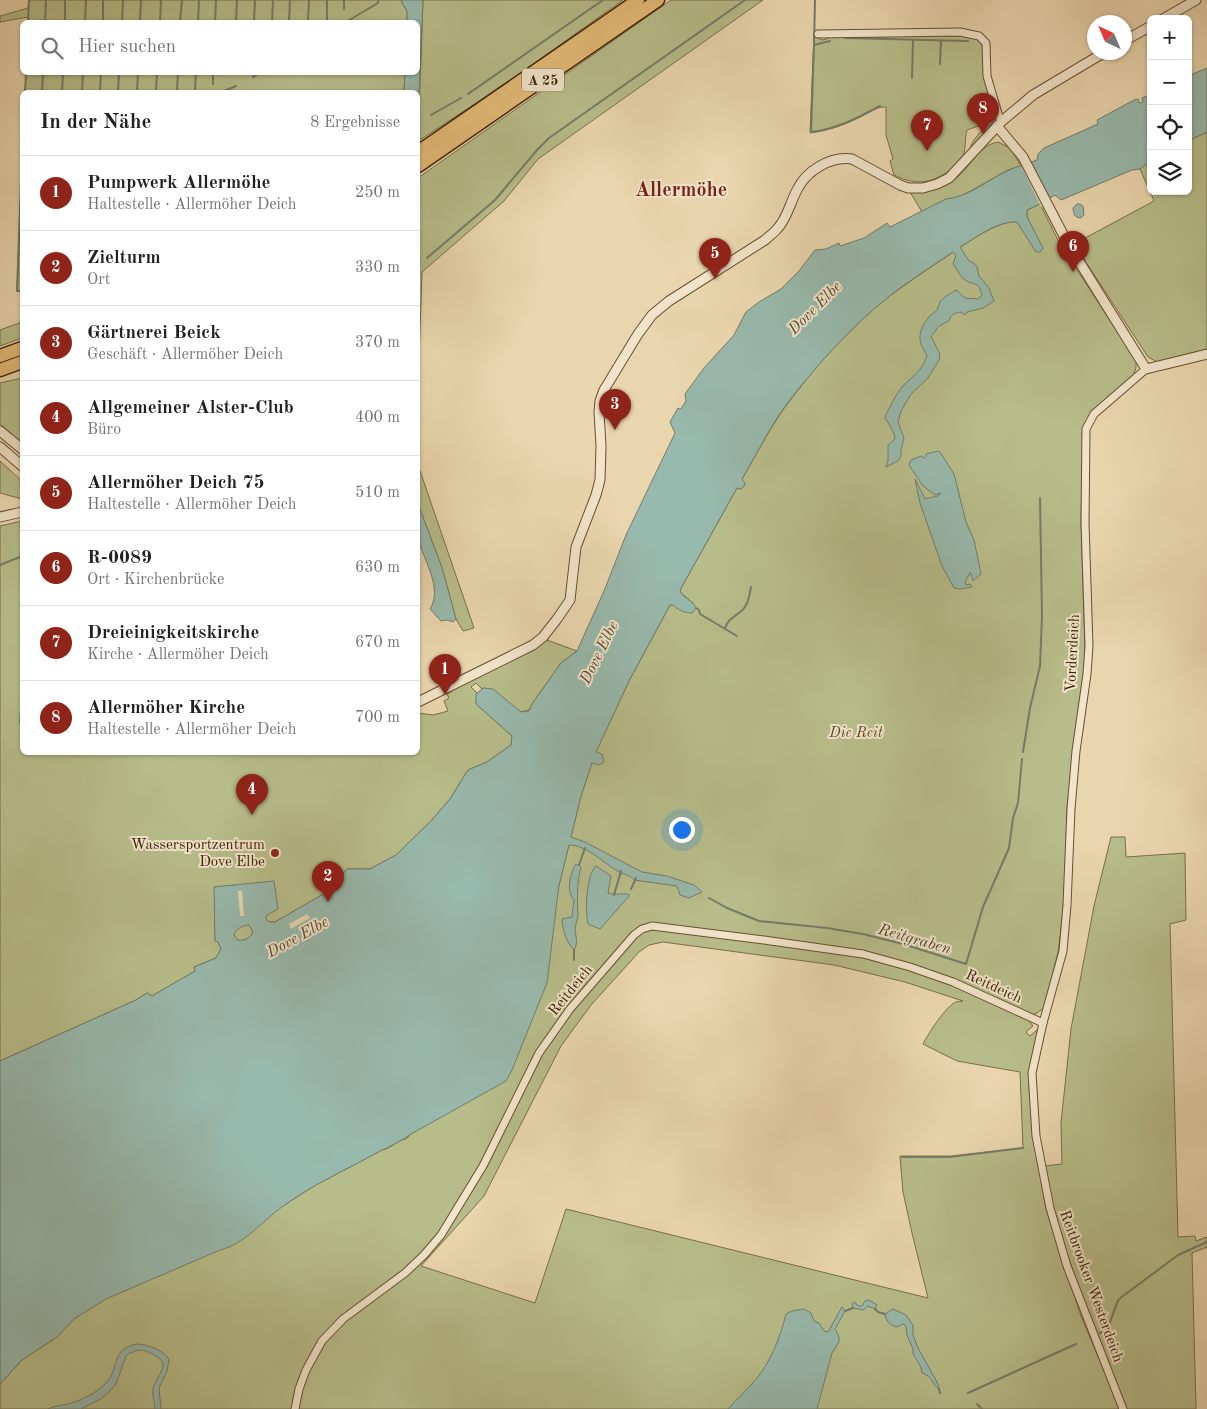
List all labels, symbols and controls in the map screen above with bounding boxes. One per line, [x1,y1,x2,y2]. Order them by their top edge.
north arrow [1087,15,1132,60]
map controls [1147,15,1192,195]
button: + [1147,15,1192,60]
search box [20,20,420,75]
icon: search [38,34,66,62]
text: Hier suchen [78,38,176,57]
button: − [1147,60,1192,105]
road number: A 25 [522,68,564,92]
pin: 8 [967,93,999,134]
button: locate [1147,105,1192,150]
pin: 7 [911,110,943,151]
text: In der Nähe [40,112,151,133]
text: 8 Ergebnisse [310,115,400,131]
button: layers [1147,150,1192,195]
text: Pumpwerk Allermöhe [87,174,271,193]
district label: Allermöhe [635,181,727,201]
text: 1 [51,185,61,201]
text: 250 m [355,185,400,201]
text: Haltestelle · Allermöher Deich [87,197,297,213]
pin: 6 [1057,231,1089,272]
pin: 5 [699,238,731,279]
text: Zielturm [87,249,161,268]
text: 2 [51,260,61,276]
text: 330 m [355,260,400,276]
text: Ort [87,272,110,288]
water label: Dove Elbe [785,278,845,339]
text: Gärtnerei Beick [87,324,221,343]
text: 3 [51,335,61,351]
text: 370 m [355,335,400,351]
text: Geschäft · Allermöher Deich [87,347,283,363]
pin: 3 [599,389,631,430]
text: Allgemeiner Alster-Club [87,399,294,418]
text: 4 [51,410,61,426]
text: 400 m [355,410,400,426]
text: Büro [87,422,121,438]
text: Allermöher Deich 75 [87,474,265,493]
text: 5 [51,485,61,501]
text: 510 m [355,485,400,501]
text: Haltestelle · Allermöher Deich [87,497,297,513]
text: R-0089 [87,549,152,568]
text: 6 [51,560,61,576]
text: 630 m [355,560,400,576]
text: Ort · Kirchenbrücke [87,572,224,588]
street label: Vorderdeich [1064,614,1083,692]
water label: Dove Elbe [577,619,622,688]
text: Dreieinigkeitskirche [87,624,259,643]
text: 7 [51,635,61,651]
text: 670 m [355,635,400,651]
text: Kirche · Allermöher Deich [87,647,269,663]
pin: 1 [429,654,461,695]
text: Allermöher Kirche [87,699,245,718]
text: 8 [51,710,61,726]
text: 700 m [355,710,400,726]
text: Haltestelle · Allermöher Deich [87,722,297,738]
park label: Die Reit [828,726,883,741]
pin: 4 [236,774,268,815]
your location [669,817,695,843]
place label: Wassersportzentrum Dove Elbe [131,838,265,870]
marker: Wassersportzentrum Dove Elbe [269,847,281,859]
pin: 2 [312,861,344,902]
water label: Dove Elbe [264,914,332,962]
water label: Reitgraben [875,922,953,958]
street label: Reitdeich [546,963,596,1019]
street label: Reitdeich [963,968,1024,1007]
street label: Reitbrooker Westerdeich [1056,1209,1125,1364]

